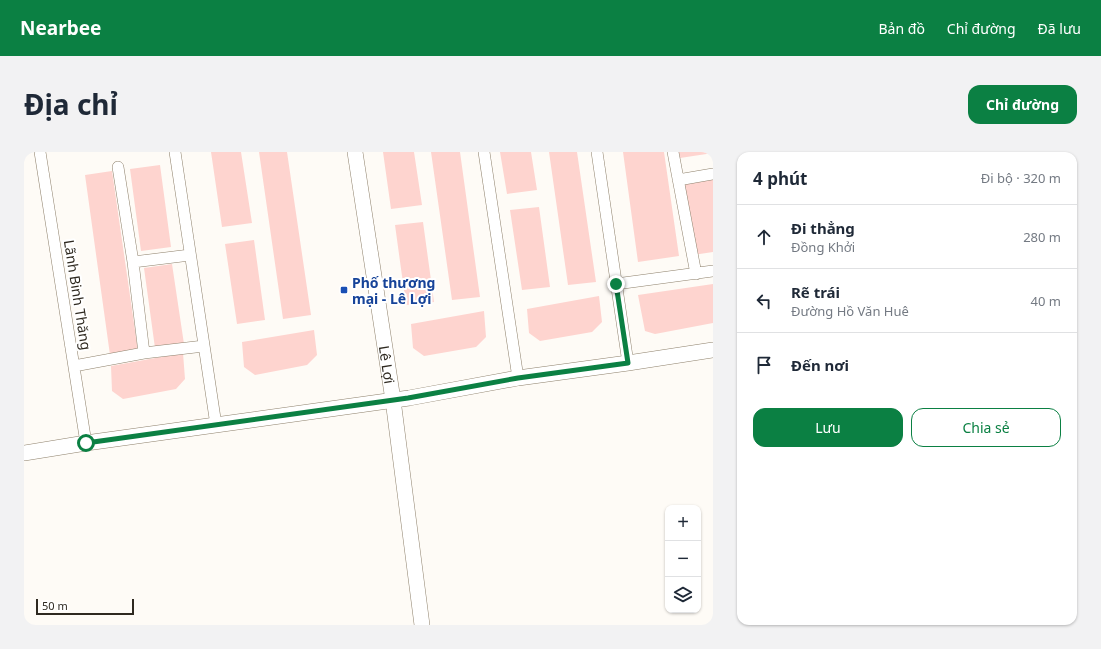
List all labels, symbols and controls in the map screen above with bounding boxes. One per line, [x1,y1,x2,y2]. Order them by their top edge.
text: Nearbee [20,15,101,41]
text: Bản đồ [879,19,925,38]
text: Chỉ đường [947,19,1016,38]
text: Đã lưu [1038,19,1081,38]
text: Địa chỉ [24,85,118,123]
button: Chỉ đường [968,85,1077,124]
text: 4 phút [753,167,807,190]
text: Đi bộ · 320 m [981,169,1061,187]
text: Đi thẳng [791,218,855,238]
icon: ahead [753,226,775,248]
text: 280 m [1023,228,1061,246]
text: Đồng Khởi [791,238,855,256]
street label: Lãnh Binh Thăng [60,239,96,351]
place label: Phố thương mại - Lê Lợi [352,273,435,308]
route end [607,275,625,293]
text: Rẽ trái [791,282,840,302]
marker: Phố thương mại - Lê Lợi [339,285,349,295]
icon: left [753,290,775,312]
text: 40 m [1031,292,1061,310]
text: Đường Hồ Văn Huê [791,302,909,320]
street label: Lê Lợi [375,344,400,385]
icon: arrive [753,354,775,376]
text: Đến nơi [791,355,849,375]
button: Lưu [753,408,903,447]
button: Chia sẻ [911,408,1061,447]
route start [77,434,95,452]
map controls [665,505,701,613]
button: + [665,505,701,541]
button: − [665,541,701,577]
button: layers [665,577,701,613]
scale bar [36,597,134,616]
text: 50 m [42,598,68,613]

